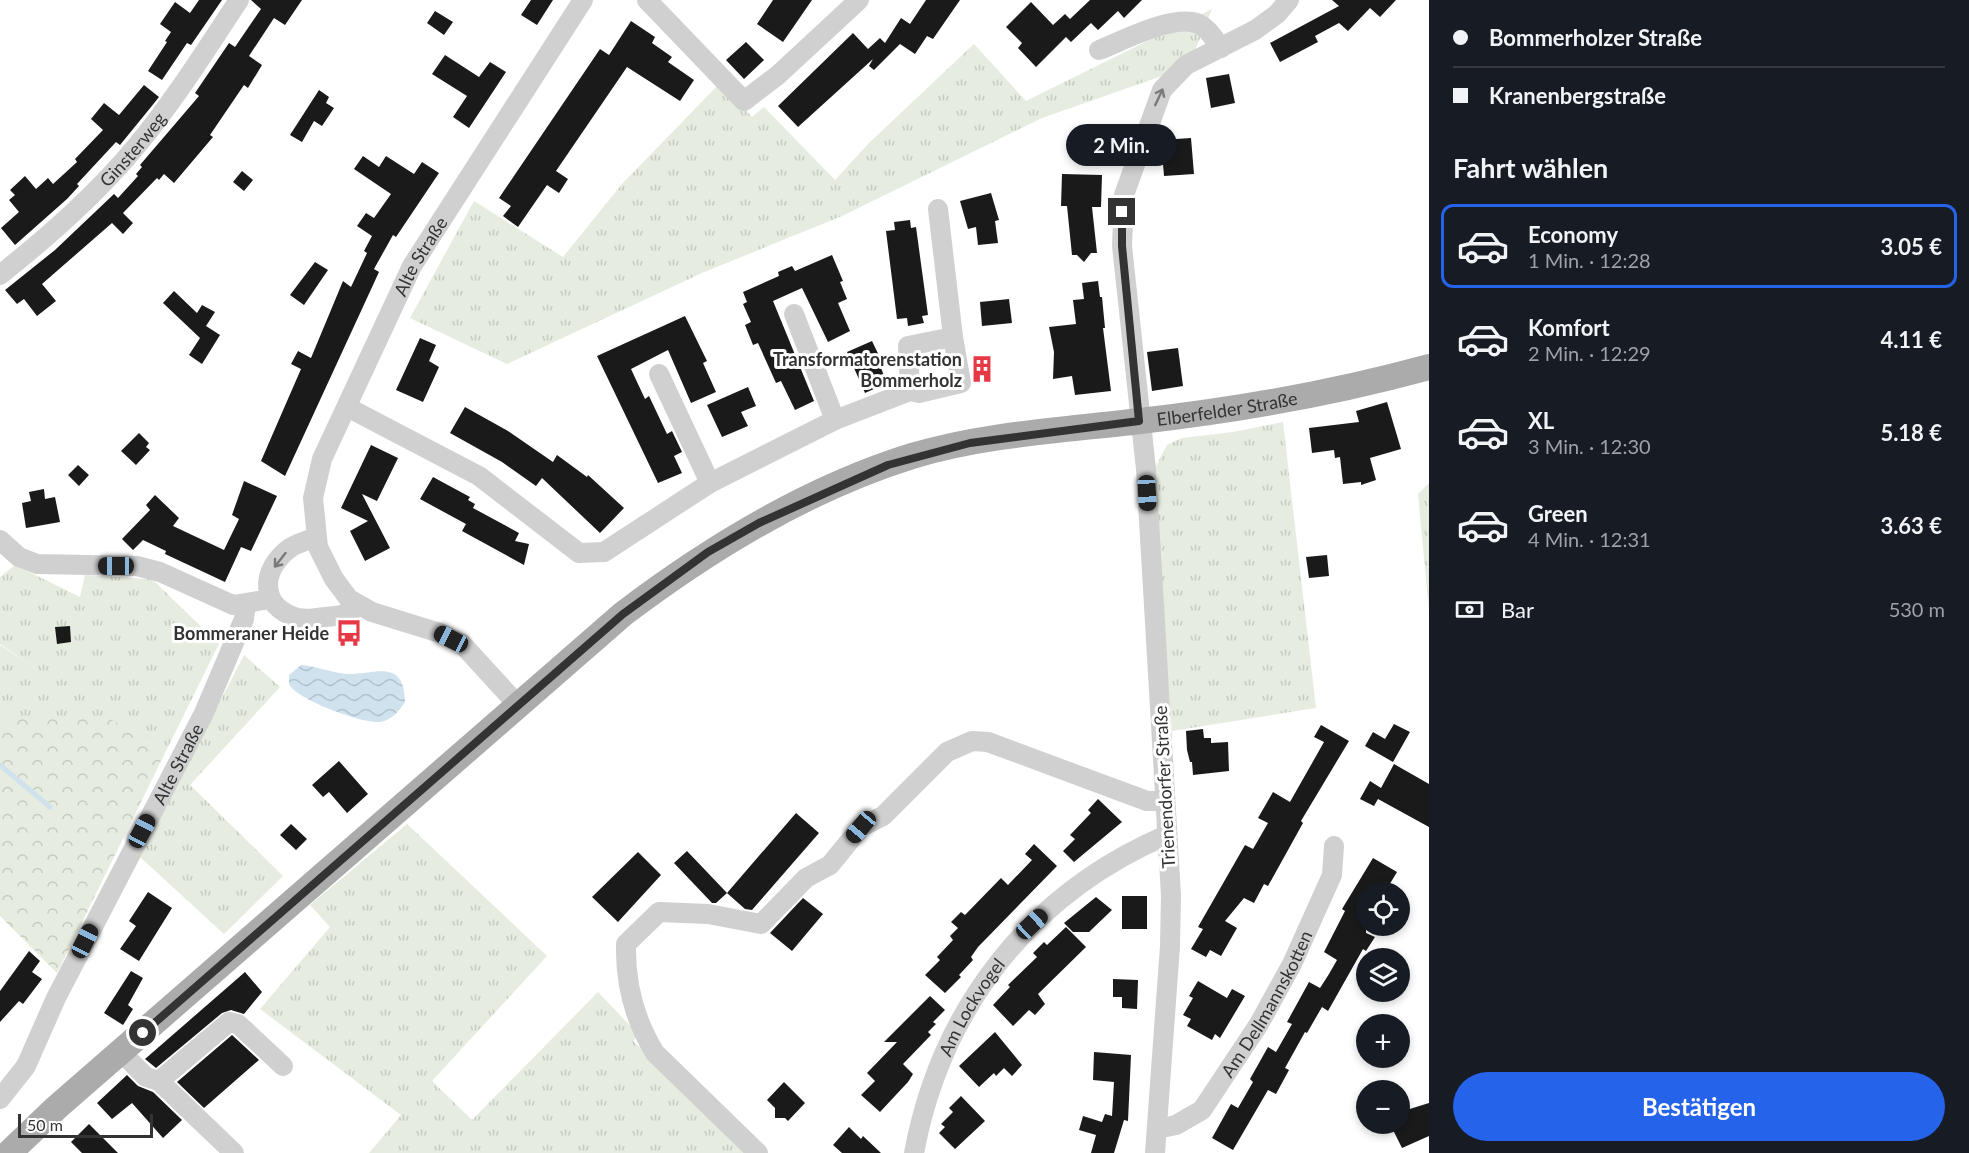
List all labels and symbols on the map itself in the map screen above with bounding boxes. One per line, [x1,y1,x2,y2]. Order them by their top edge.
one-way arrow [1154,89,1166,107]
street label: Ginsterweg [95,108,170,191]
callout: 2 Min. [1066,125,1178,167]
route end [1108,198,1135,225]
street label: Alte Straße [389,213,452,299]
place label: Transformatorenstation Bommerholz [773,348,962,391]
building icon: Transformatorenstation Bommerholz [967,354,997,384]
street label: Elberfelder Straße [1155,387,1299,430]
car [1137,475,1157,511]
one-way arrow [274,552,287,568]
car [98,557,134,575]
bus stop icon: Bommeraner Heide [334,618,364,648]
place label: Bommeraner Heide [173,622,329,644]
car [431,623,471,655]
street label: Trienendorfer Straße [1149,705,1179,869]
street label: Alte Straße [147,720,208,808]
car [843,807,879,847]
car [126,811,158,851]
car [1013,905,1051,943]
car [69,921,101,961]
street label: Am Dellmannskotten [1216,927,1317,1081]
street label: Am Lockvogel [934,954,1009,1059]
route start [129,1019,156,1046]
scale bar [18,1111,153,1138]

